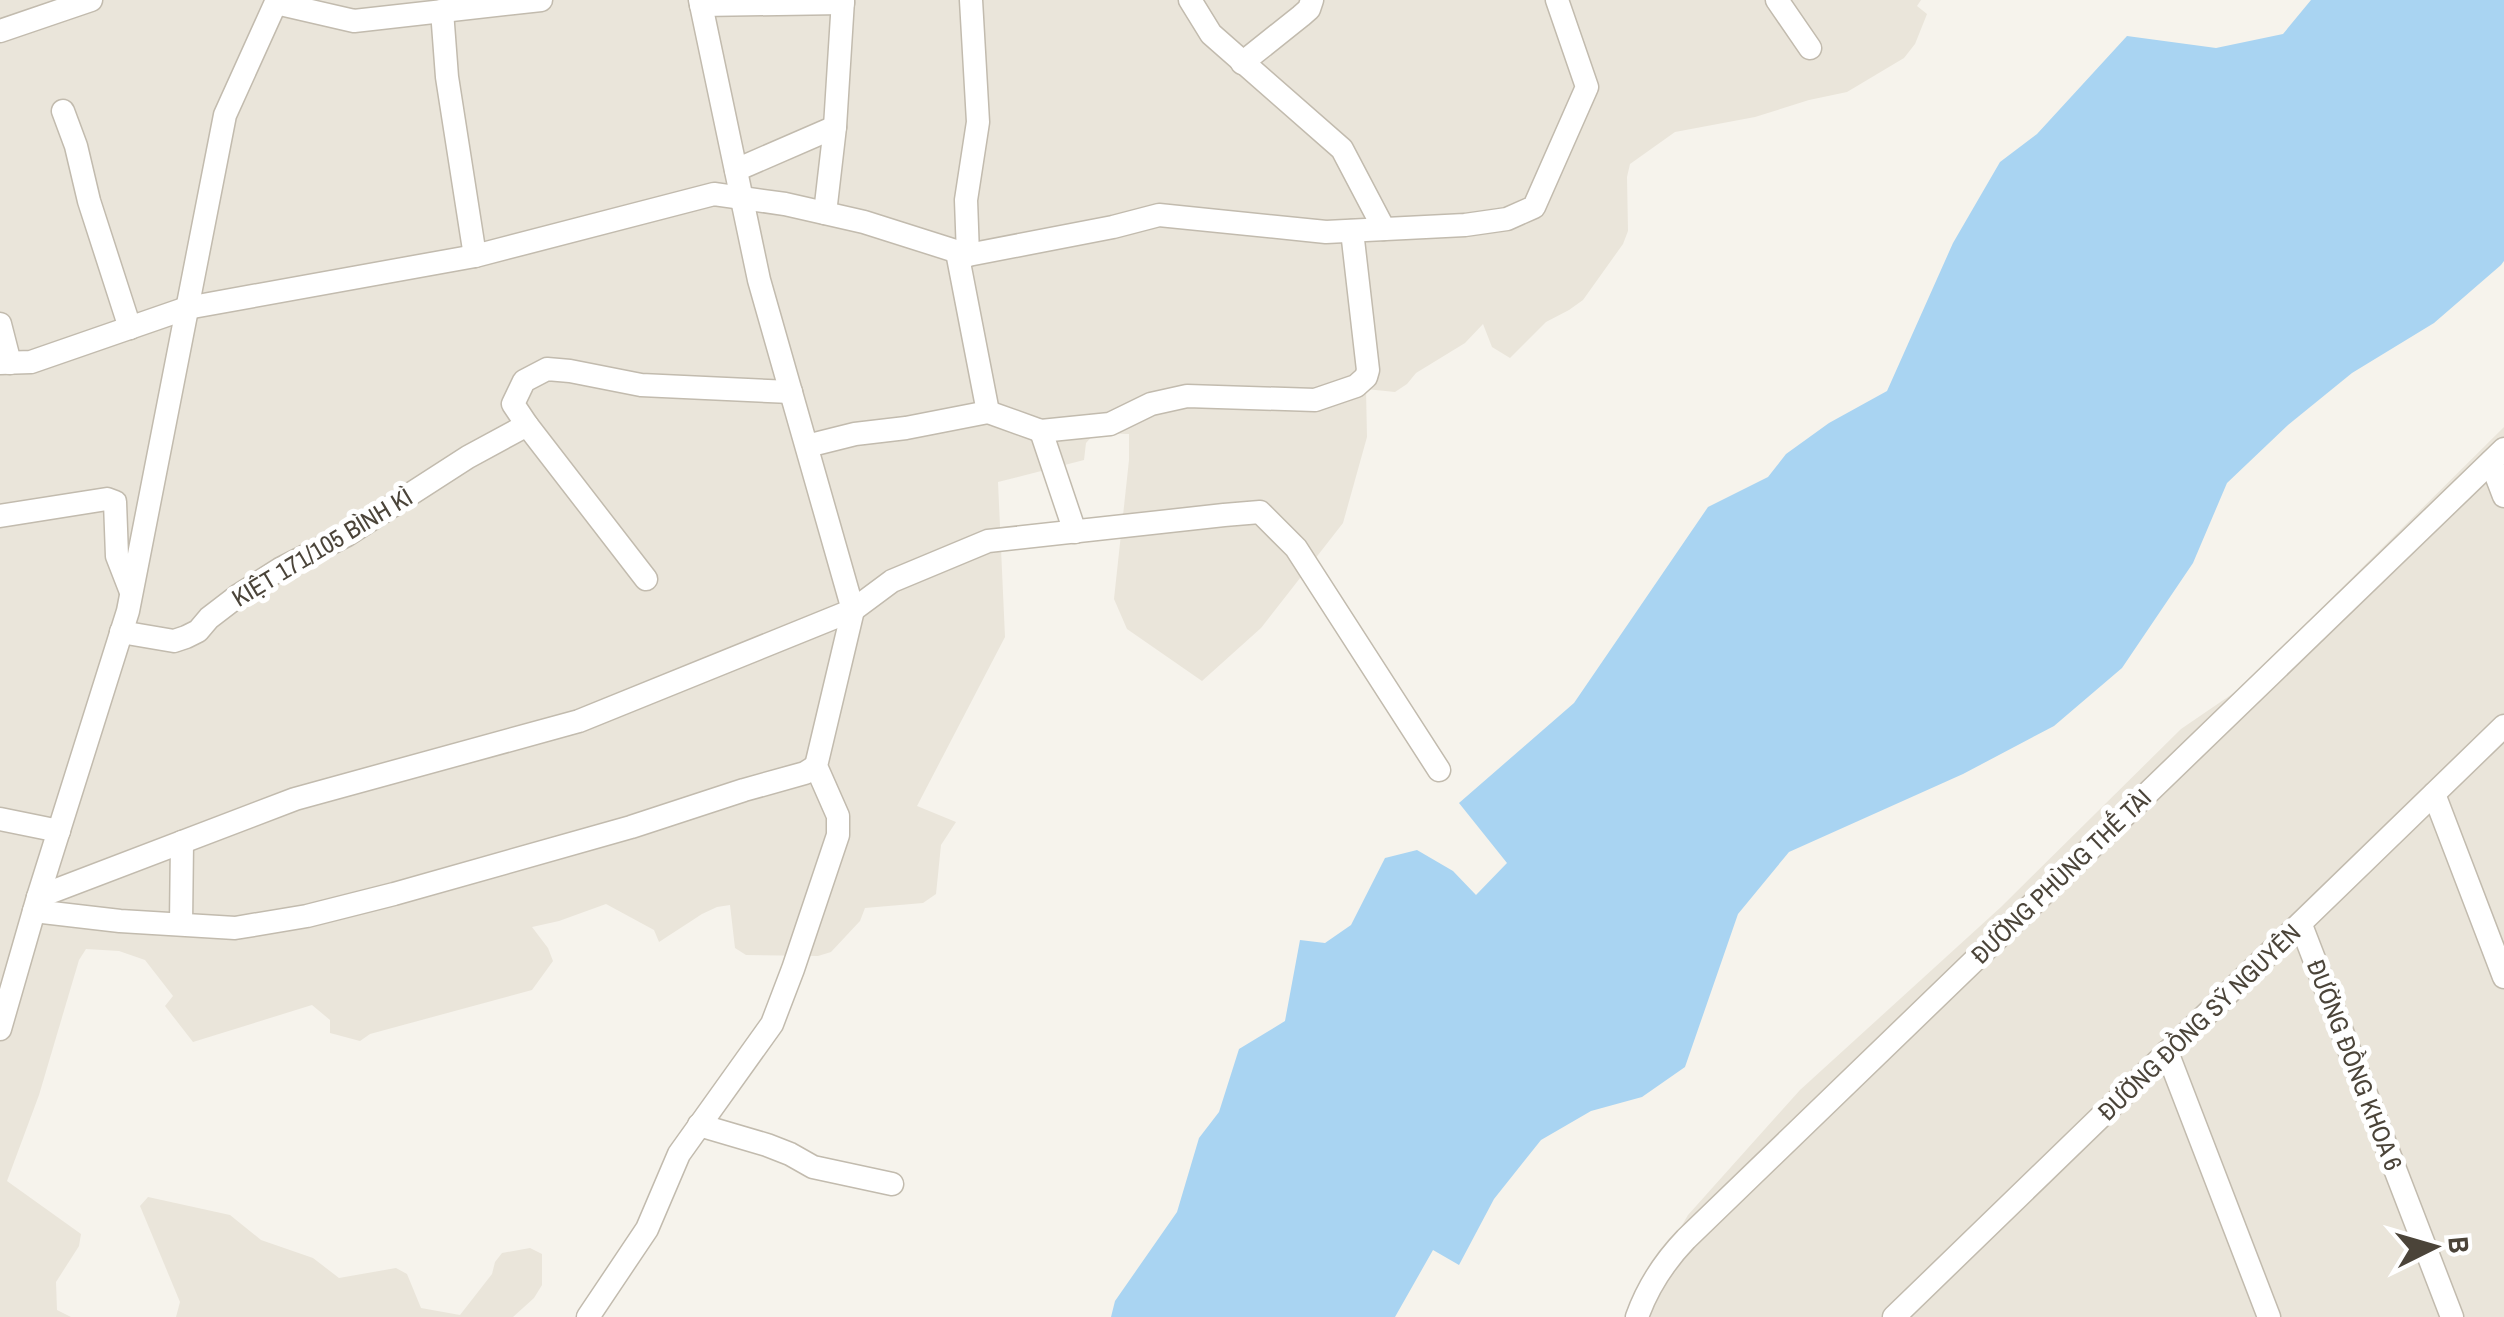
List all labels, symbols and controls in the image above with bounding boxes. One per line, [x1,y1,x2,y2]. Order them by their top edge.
street label: KIỆT 171/105 BÌNH KÌ [225,480,419,614]
street label: ĐƯỜNG PHÙNG THẾ TÀI [1964,781,2158,971]
street label: ĐƯỜNG ĐỒNG SỸ NGUYÊN [2090,916,2308,1128]
street label: ĐƯỜNG ĐỒNG KHOA 6 [2299,955,2411,1175]
north arrow [2384,1197,2484,1297]
text: B [2439,1235,2479,1255]

